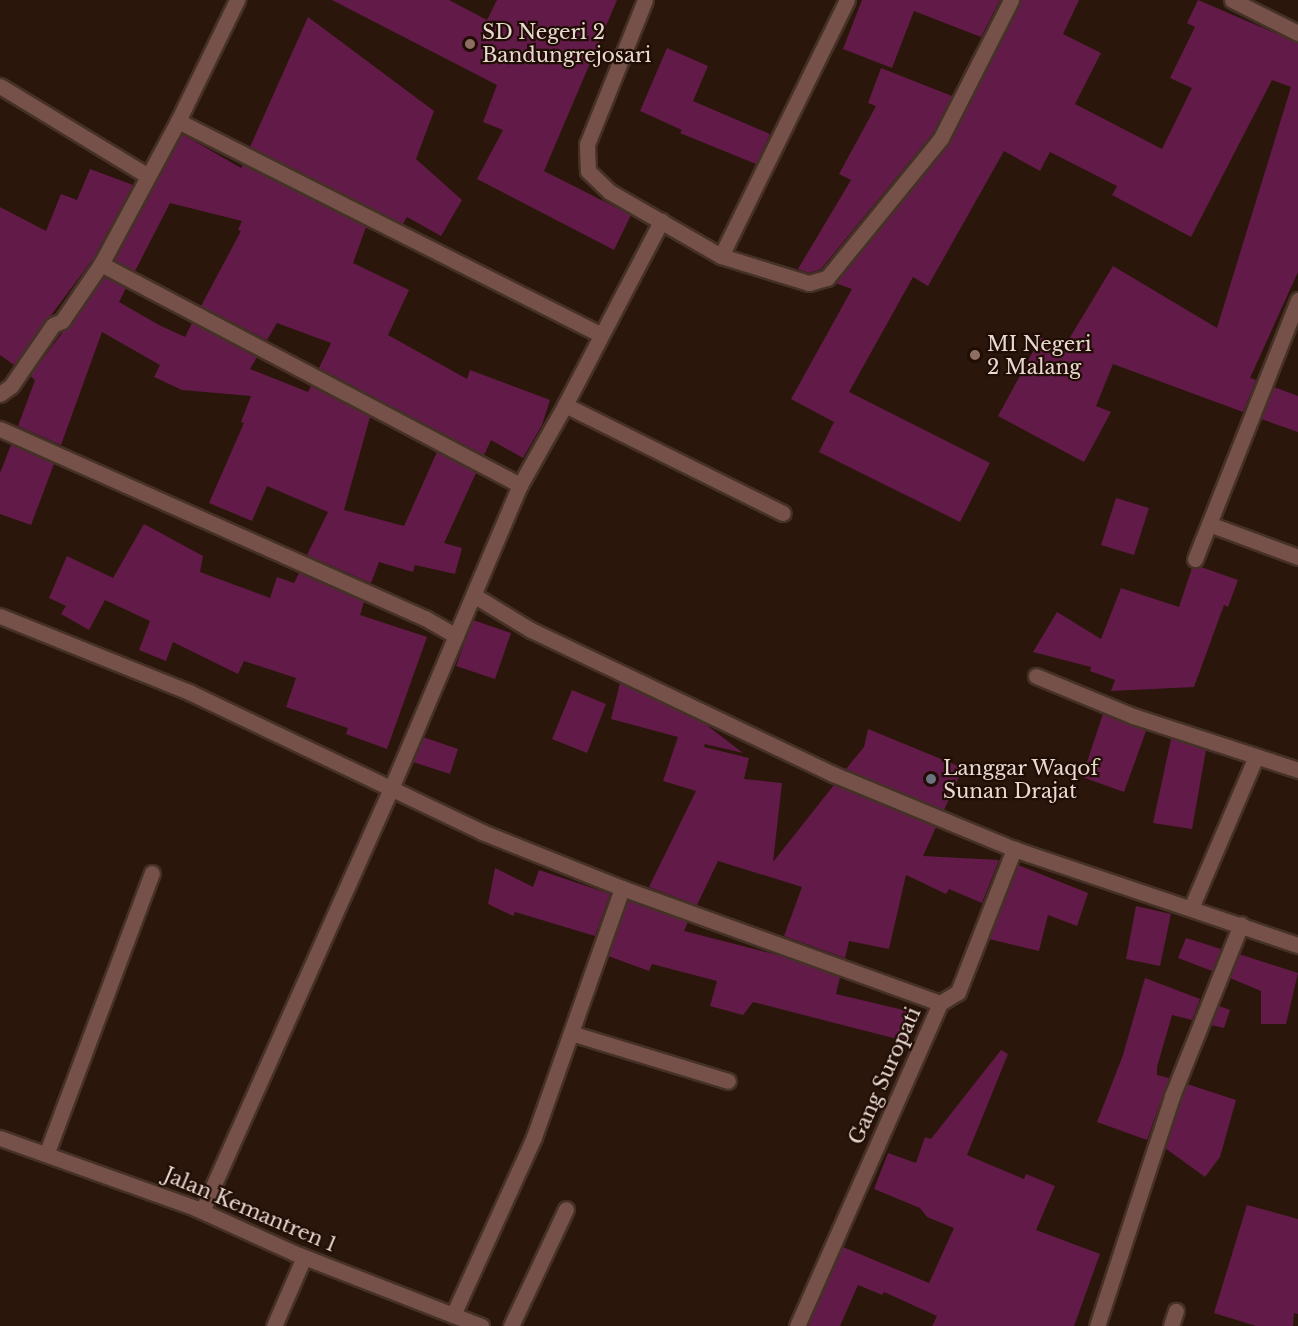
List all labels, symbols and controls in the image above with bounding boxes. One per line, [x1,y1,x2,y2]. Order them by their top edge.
place label: SD Negeri 2 Bandungrejosari [482,20,651,67]
marker: SD Negeri 2 Bandungrejosari [463,37,477,51]
place label: MI Negeri 2 Malang [987,332,1091,379]
marker: MI Negeri 2 Malang [968,348,982,362]
place label: Langgar Waqof Sunan Drajat [943,756,1100,803]
marker: Langgar Waqof Sunan Drajat [924,772,938,786]
street label: Gang Suropati [844,1004,926,1148]
street label: Jalan Kemantren 1 [160,1163,340,1257]

